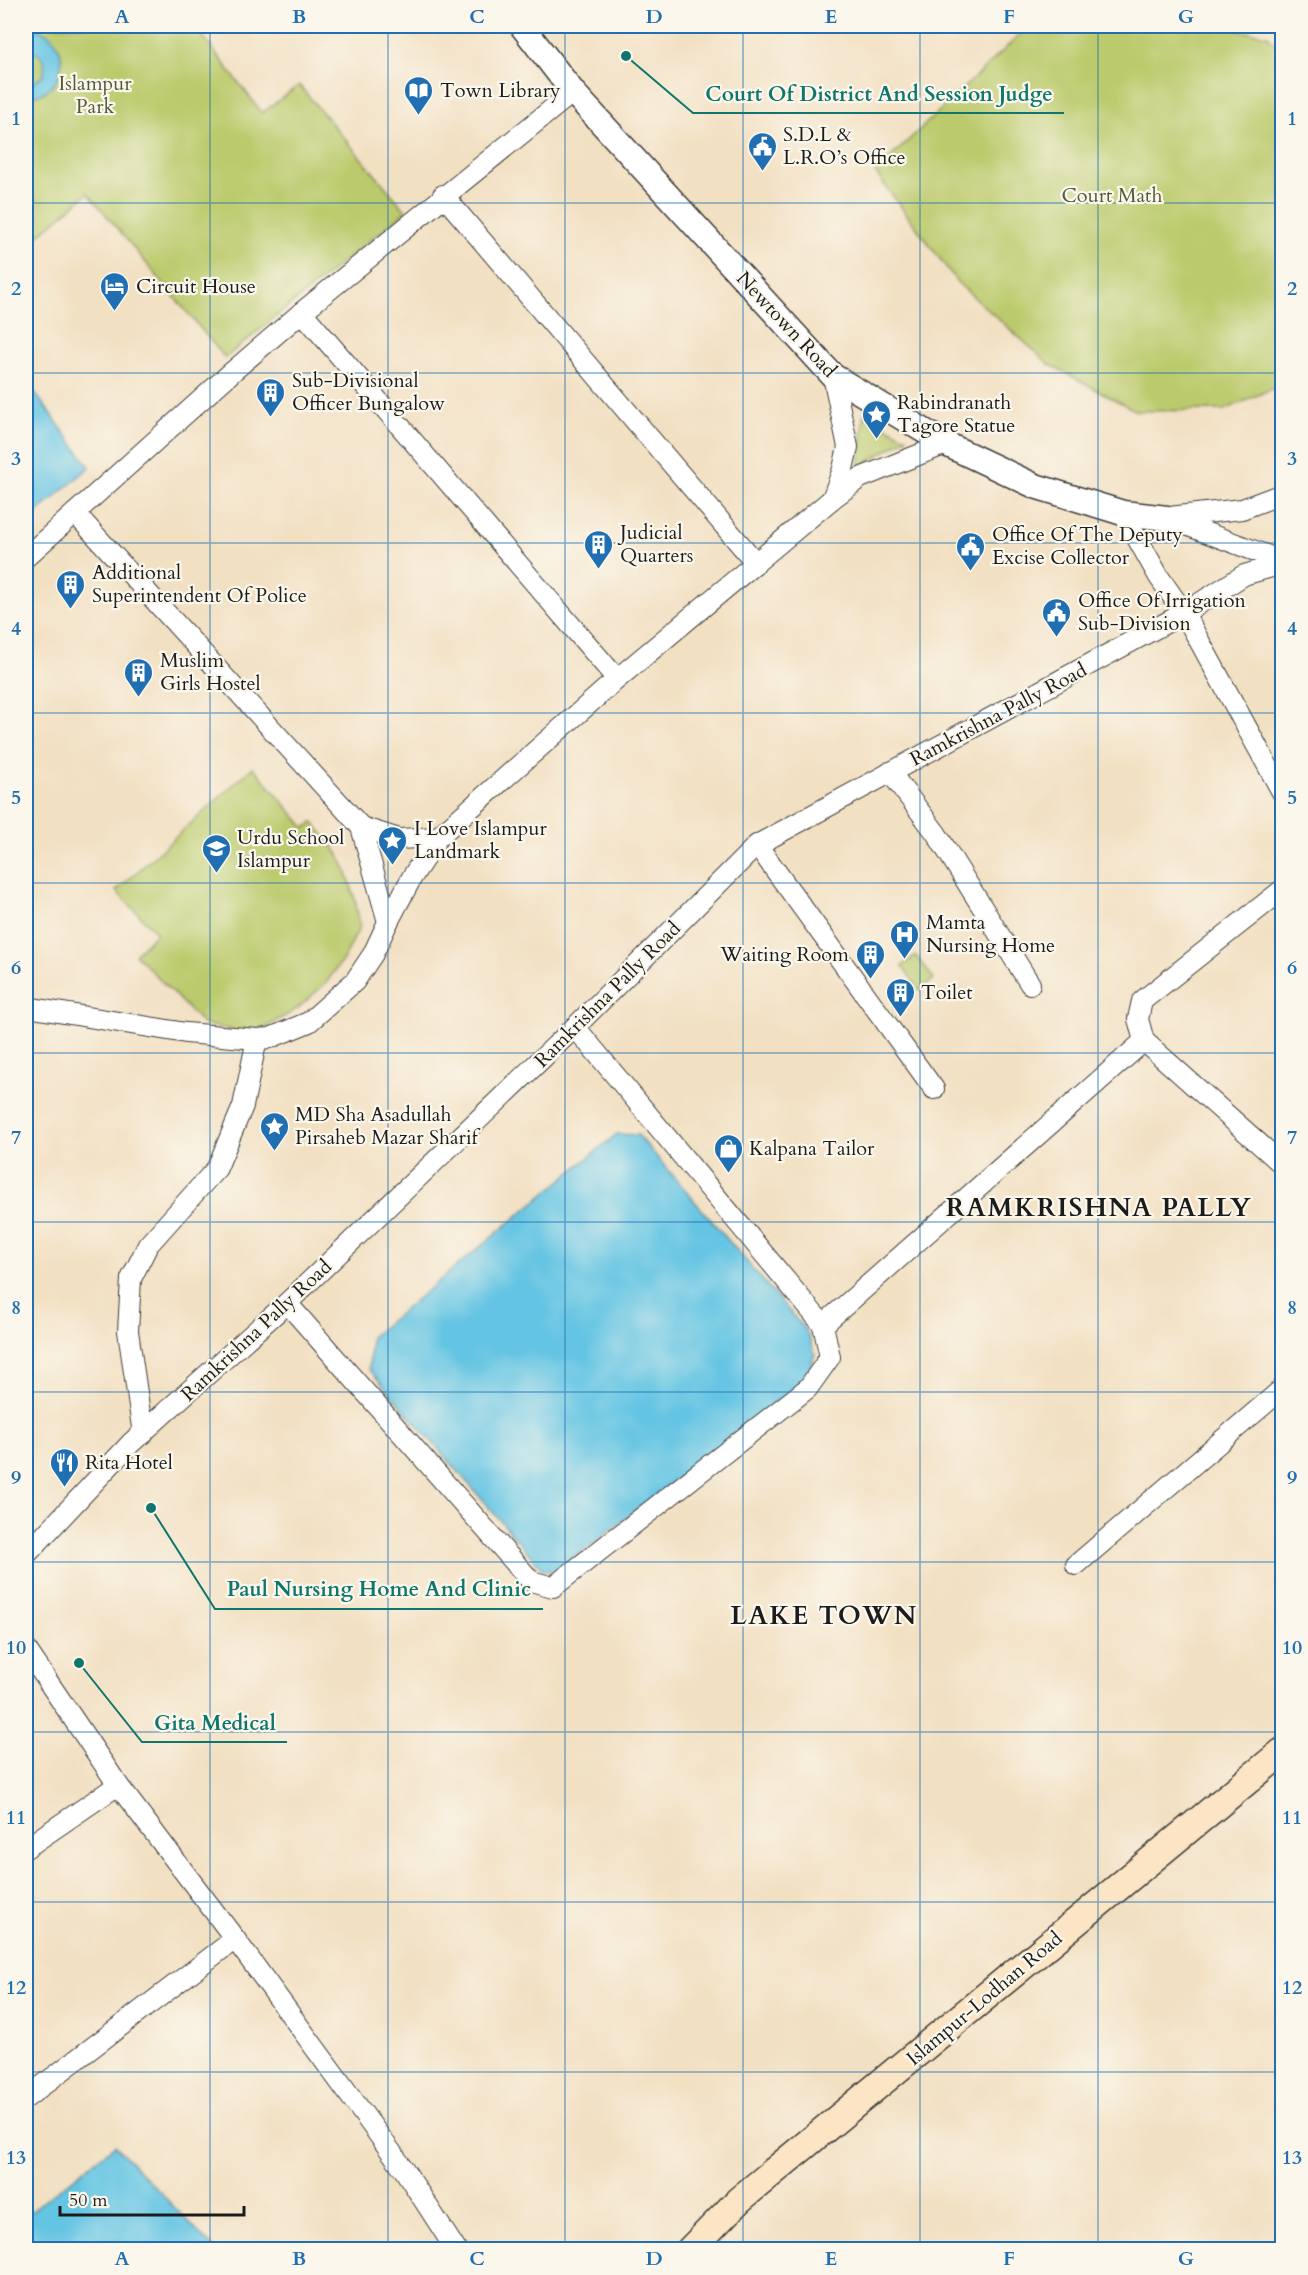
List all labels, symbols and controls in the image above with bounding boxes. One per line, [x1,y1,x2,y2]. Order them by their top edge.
text: A [114,3,130,30]
text: B [292,3,306,30]
text: C [469,3,485,30]
text: D [645,3,663,30]
text: E [825,3,837,30]
text: F [1003,3,1015,30]
text: G [1178,3,1194,30]
park label: Islampur Park [58,70,132,120]
library icon: Town Library [403,74,435,116]
callout: Court Of District And Session Judge [693,74,1064,113]
place label: Town Library [440,77,561,104]
text: Court Of District And Session Judge [705,80,1053,109]
text: 1 [11,105,21,132]
text: 1 [1287,105,1297,132]
place label: S.D.L & L.R.O’s Office [783,121,906,171]
public building icon: S.D.L & L.R.O’s Office [746,130,778,172]
park label: Court Math [1062,182,1162,209]
street label: Newtown Road [730,265,843,384]
hotel icon: Circuit House [99,270,131,312]
place label: Circuit House [136,273,256,300]
text: 2 [11,275,21,302]
text: 2 [1287,275,1297,302]
place label: Sub-Divisional Officer Bungalow [292,367,445,417]
building icon: Sub-Divisional Officer Bungalow [255,376,287,418]
place label: Rabindranath Tagore Statue [897,389,1015,439]
place icon: Rabindranath Tagore Statue [860,398,892,440]
text: 3 [11,445,21,472]
text: 3 [1287,445,1297,472]
place label: Judicial Quarters [617,519,694,569]
place label: Office Of The Deputy Excise Collector [992,521,1183,571]
building icon: Judicial Quarters [583,528,615,570]
public building icon: Office Of The Deputy Excise Collector [955,530,987,572]
place label: Additional Superintendent Of Police [92,559,307,609]
building icon: Additional Superintendent Of Police [55,568,87,610]
place label: Office Of Irrigation Sub-Division [1078,587,1247,637]
public building icon: Office Of Irrigation Sub-Division [1041,596,1073,638]
text: 4 [11,615,21,642]
text: 4 [1287,615,1297,642]
place label: Muslim Girls Hostel [160,647,261,697]
building icon: Muslim Girls Hostel [123,656,155,698]
street label: Ramkrishna Pally Road [905,656,1092,773]
text: 5 [11,784,21,811]
text: 5 [1287,784,1297,811]
place label: I Love Islampur Landmark [414,815,547,865]
place label: Urdu School Islampur [237,824,344,874]
place icon: I Love Islampur Landmark [377,824,409,866]
school or university icon: Urdu School Islampur [200,832,232,874]
place label: Mamta Nursing Home [926,909,1055,959]
street label: Ramkrishna Pally Road [528,915,687,1073]
hospital icon: Mamta Nursing Home [889,918,921,960]
building icon: Waiting Room [854,938,886,980]
place label: Waiting Room [719,941,849,968]
text: 6 [11,954,21,981]
text: 6 [1287,954,1297,981]
building icon: Toilet [884,976,916,1018]
place label: Toilet [921,979,973,1006]
place label: MD Sha Asadullah Pirsaheb Mazar Sharif [295,1101,481,1151]
place icon: MD Sha Asadullah Pirsaheb Mazar Sharif [258,1110,290,1152]
text: 7 [11,1124,21,1151]
text: 7 [1287,1124,1297,1151]
shop icon: Kalpana Tailor [712,1132,744,1174]
place label: Kalpana Tailor [749,1135,875,1162]
district label: RAMKRISHNA PALLY [946,1190,1252,1225]
street label: Ramkrishna Pally Road [175,1253,338,1407]
text: 8 [11,1294,21,1321]
text: 8 [1287,1294,1297,1321]
restaurant icon: Rita Hotel [48,1446,80,1488]
place label: Rita Hotel [85,1449,173,1476]
text: 9 [11,1464,21,1491]
text: 9 [1287,1464,1297,1491]
callout: Paul Nursing Home And Clinic [215,1570,543,1609]
text: Paul Nursing Home And Clinic [227,1575,531,1604]
district label: LAKE TOWN [730,1598,918,1633]
text: 10 [6,1634,26,1661]
text: 10 [1282,1634,1302,1661]
callout: Gita Medical [142,1703,287,1742]
text: Gita Medical [154,1709,276,1738]
text: 11 [6,1804,26,1831]
text: 11 [1282,1804,1302,1831]
street label: Islampur-Lodhan Road [901,1925,1068,2072]
text: 12 [6,1974,26,2001]
text: 12 [1282,1974,1302,2001]
text: 13 [6,2144,26,2171]
text: 13 [1282,2144,1302,2171]
scale bar [60,2179,244,2217]
text: 50 m [69,2188,108,2213]
text: A [114,2245,130,2272]
text: B [292,2245,306,2272]
text: C [469,2245,485,2272]
text: D [645,2245,663,2272]
text: E [825,2245,837,2272]
text: F [1003,2245,1015,2272]
text: G [1178,2245,1194,2272]

